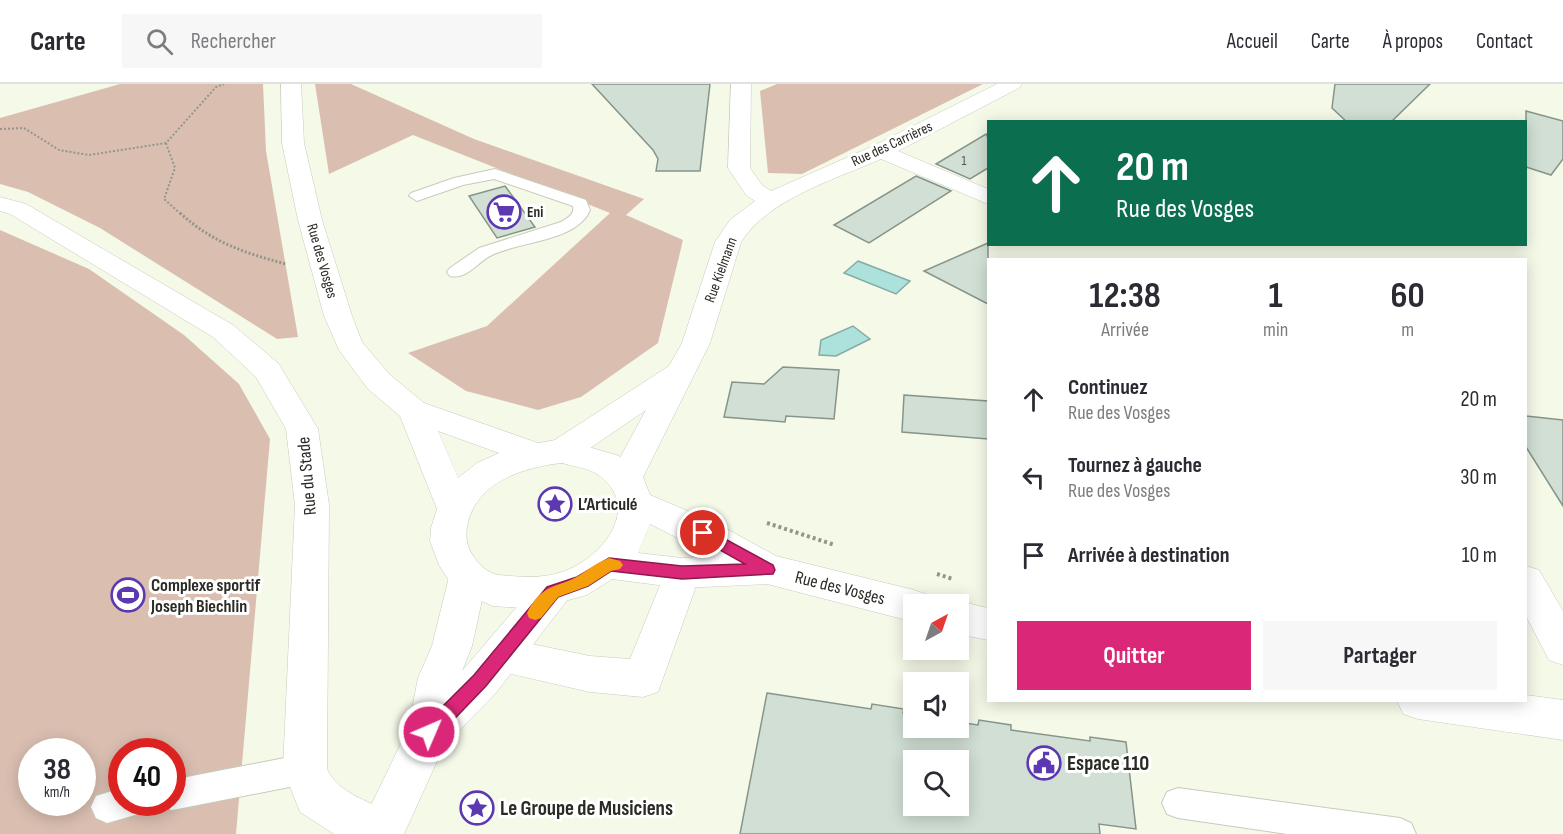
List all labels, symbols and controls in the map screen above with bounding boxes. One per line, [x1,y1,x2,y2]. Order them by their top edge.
search box [122,14,542,68]
text: Carte [30,25,86,58]
icon: search [143,25,176,58]
text: Rechercher [191,28,276,55]
text: Accueil [1227,29,1278,54]
text: Carte [1311,29,1350,54]
text: À propos [1383,29,1443,54]
text: Contact [1476,29,1533,54]
street label: Rue des Carrières [848,117,936,171]
text: 20 m [1116,142,1189,193]
icon: ahead [1017,144,1095,222]
house number: 1 [962,152,967,169]
text: Rue des Vosges [1116,193,1254,225]
supermarket icon: Eni [486,194,522,230]
place label: Eni [527,203,543,222]
street label: Rue des Vosges [302,221,342,301]
street label: Rue Kielmann [700,235,742,305]
text: 12:38 [1089,275,1161,318]
text: 1 [1269,275,1283,318]
text: 60 [1391,275,1425,318]
text: Arrivée [1101,318,1149,342]
text: min [1263,318,1288,342]
text: m [1401,318,1414,342]
text: Continuez [1068,374,1148,401]
icon: ahead [1017,383,1050,416]
text: 20 m [1461,386,1497,413]
text: Rue des Vosges [1068,401,1170,425]
street label: Rue du Stade [293,436,321,516]
text: Tournez à gauche [1068,452,1202,479]
icon: left [1017,461,1050,494]
text: 30 m [1460,464,1497,491]
text: Rue des Vosges [1068,479,1170,503]
place icon: L’Articulé [537,486,573,522]
place label: L’Articulé [578,494,637,515]
pin [677,507,728,558]
icon: arrive [686,516,719,549]
icon: arrive [1017,539,1050,572]
text: Arrivée à destination [1068,542,1230,569]
text: 10 m [1462,542,1497,569]
street label: Rue des Vosges [793,567,887,609]
place label: Complexe sportif Joseph Biechlin [150,575,260,617]
sports icon: Complexe sportif Joseph Biechlin [110,577,146,613]
north arrow [903,594,969,660]
map controls [903,594,969,816]
button: Quitter [1017,621,1251,690]
button: Partager [1263,621,1497,690]
button: sound [903,672,969,738]
position arrow [397,700,461,764]
speed limit sign: 40 [108,738,186,816]
public building icon: Espace 110 [1026,745,1062,781]
button: search [903,750,969,816]
place label: Espace 110 [1067,751,1149,776]
text: 38 [43,752,71,788]
text: km/h [44,783,70,802]
place icon: Le Groupe de Musiciens [459,790,495,826]
place label: Le Groupe de Musiciens [500,796,673,821]

